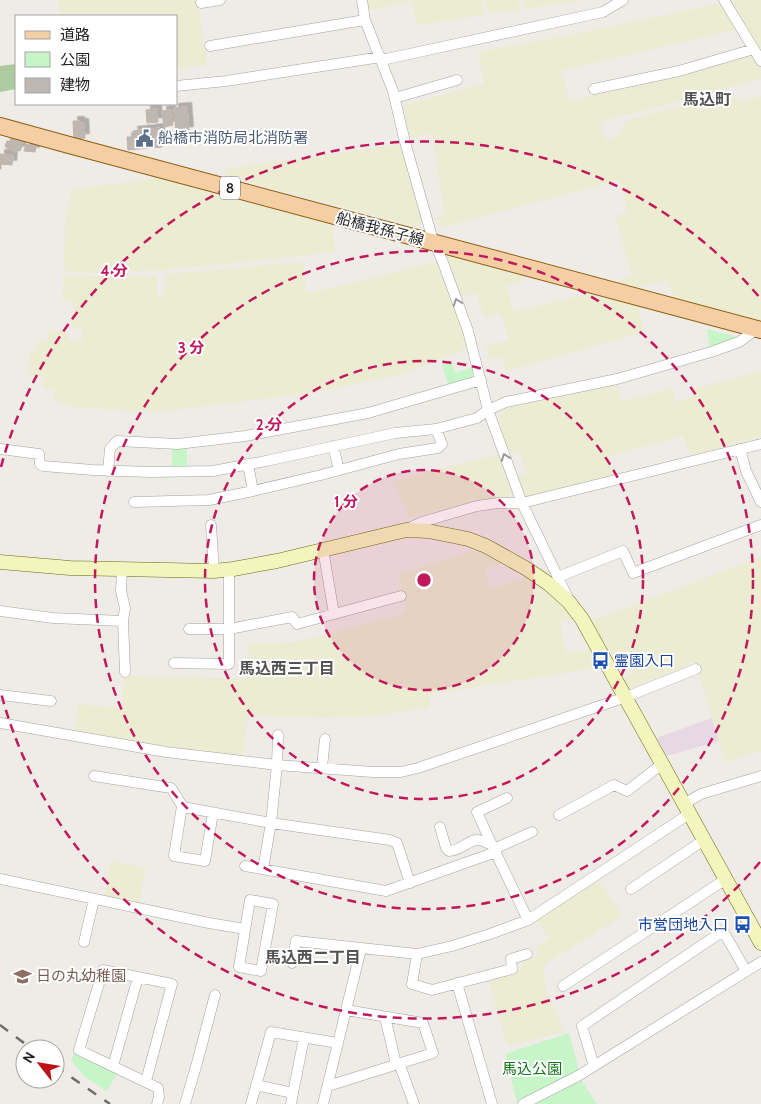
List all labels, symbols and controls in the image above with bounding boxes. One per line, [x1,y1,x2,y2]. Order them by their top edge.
legend [15,15,178,105]
text: 道路 [60,26,90,44]
text: 公園 [60,51,90,69]
text: 建物 [60,76,90,94]
district label: 馬込町 [683,90,731,109]
public building icon: 船橋市消防局北消防署 [134,128,154,148]
place label: 船橋市消防局北消防署 [158,129,308,147]
road number: 8 [220,177,240,200]
street label: 船橋我孫子線 [334,209,426,249]
text: 4 分 [100,262,128,280]
one-way arrow [453,298,463,307]
text: 3 分 [178,339,204,357]
text: 2 分 [256,416,282,434]
one-way arrow [501,454,511,462]
text: 1 分 [334,493,358,511]
centre of rings [415,571,433,589]
bus stop icon: 霊園入口 [590,651,610,671]
place label: 霊園入口 [614,652,674,670]
district label: 馬込西三丁目 [239,659,335,678]
bus stop icon: 市営団地入口 [732,915,752,935]
place label: 市営団地入口 [638,916,728,934]
district label: 馬込西二丁目 [265,948,361,967]
school or university icon: 日の丸幼稚園 [12,966,32,986]
place label: 日の丸幼稚園 [36,967,126,985]
north arrow [15,1039,65,1089]
text: N [19,1048,39,1066]
park label: 馬込公園 [502,1060,562,1078]

